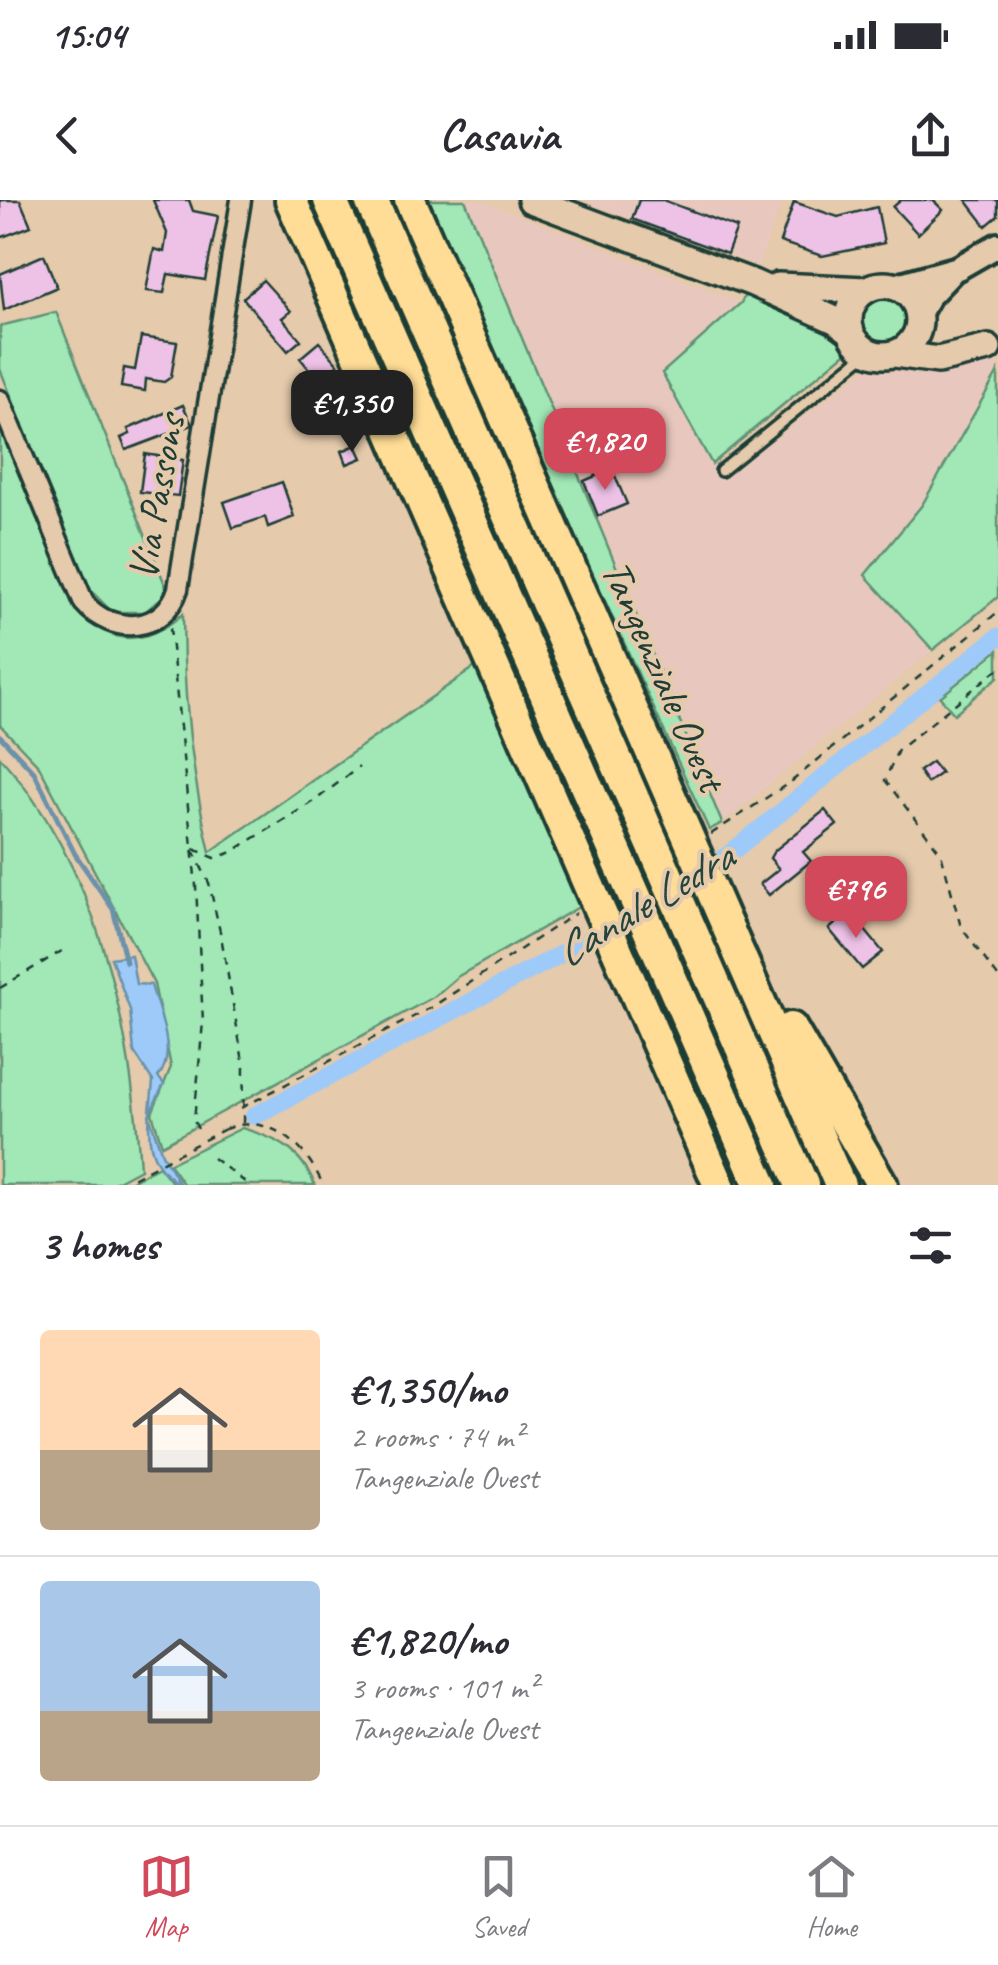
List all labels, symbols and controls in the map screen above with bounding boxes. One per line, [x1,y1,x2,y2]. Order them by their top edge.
text: 15:04 [50,12,125,59]
text: Casavia [439,107,559,164]
icon: back [40,108,95,163]
icon: share [903,108,958,163]
pin: €1,350 [271,370,433,455]
text: €1,350 [313,382,391,423]
street label: Via Passons [116,407,198,584]
pin: €1,820 [524,408,686,493]
text: €1,820 [566,420,644,461]
street label: Tangenziale Ovest [589,552,740,803]
water label: Canale Ledra [544,827,747,980]
pin: €796 [797,856,915,941]
text: €796 [827,868,885,909]
icon: filters [903,1218,958,1273]
text: 3 homes [40,1219,159,1272]
text: €1,350/mo [350,1363,506,1416]
icon: home [120,1370,240,1490]
text: 2 rooms · 74 m² [350,1416,523,1457]
text: Tangenziale Ovest [350,1457,538,1498]
text: €1,820/mo [350,1614,507,1667]
icon: home [120,1621,240,1741]
text: 3 rooms · 101 m² [350,1667,537,1708]
text: Tangenziale Ovest [350,1708,538,1749]
tab: Map [139,1849,194,1944]
tab: Saved [471,1849,526,1944]
tab: Home [804,1849,859,1944]

